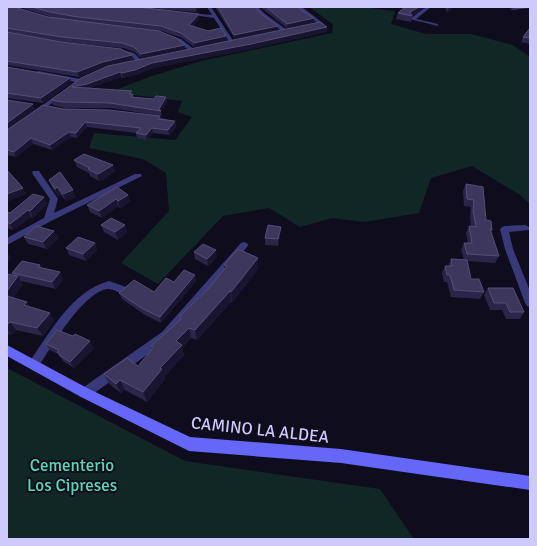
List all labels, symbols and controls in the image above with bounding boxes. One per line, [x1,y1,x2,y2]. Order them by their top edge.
street label: CAMINO LA ALDEA [190,412,331,448]
park label: Cementerio Los Cipreses [27,455,117,496]

